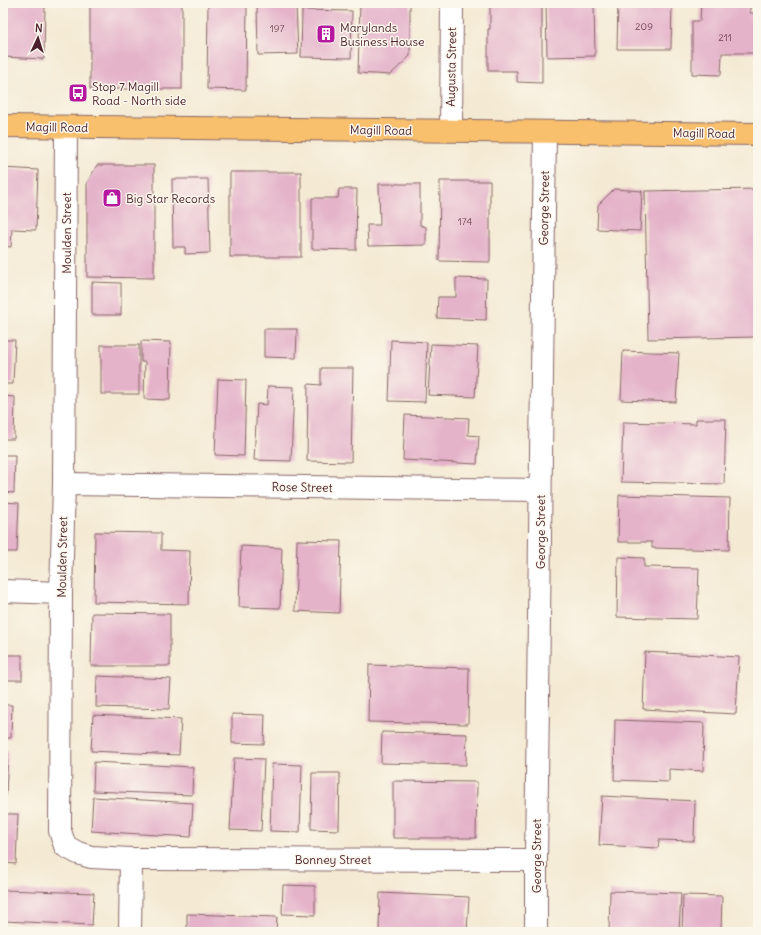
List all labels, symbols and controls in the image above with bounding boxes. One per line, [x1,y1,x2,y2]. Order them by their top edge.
north arrow [18,18,58,58]
place label: Marylands Business House [340,20,425,49]
house number: 209 [635,20,653,33]
text: N [34,21,43,35]
house number: 197 [270,22,284,35]
building icon: Marylands Business House [315,23,337,45]
street label: Augusta Street [443,27,459,107]
house number: 211 [718,31,732,44]
place label: Stop 7 Magill Road - North side [92,79,186,108]
bus stop icon: Stop 7 Magill Road - North side [67,82,89,104]
street label: Magill Road [26,119,88,135]
street label: Magill Road [350,122,412,138]
street label: Magill Road [673,125,735,141]
street label: George Street [536,171,552,245]
shop icon: Big Star Records [101,187,123,209]
place label: Big Star Records [126,191,215,206]
street label: Moulden Street [59,192,74,274]
house number: 174 [458,215,472,228]
street label: Rose Street [271,479,333,495]
street label: George Street [533,495,548,569]
street label: Moulden Street [54,516,70,598]
street label: George Street [529,819,544,893]
street label: Bonney Street [295,852,371,867]

